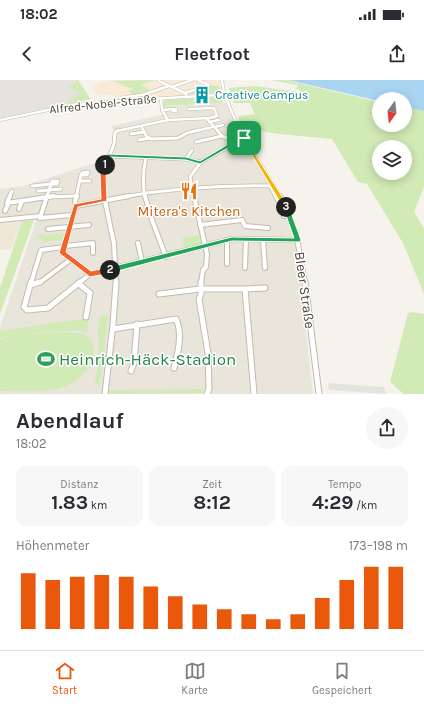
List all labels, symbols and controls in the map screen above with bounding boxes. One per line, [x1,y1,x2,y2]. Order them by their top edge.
text: 18:02 [20,5,58,23]
icon: back [16,43,38,65]
text: Fleetfoot [174,43,250,65]
icon: share [386,43,408,65]
building icon: Creative Campus [192,85,212,105]
place label: Creative Campus [215,88,308,102]
street label: Alfred-Nobel-Straße [49,91,157,117]
north arrow [372,92,412,132]
map controls [372,92,412,180]
pin [227,121,261,155]
icon: arrive [233,127,255,149]
button: layers [372,140,412,180]
pin: 1 [95,155,115,175]
text: 1 [103,158,107,171]
restaurant icon: Mitera's Kitchen [179,181,199,201]
pin: 3 [276,197,296,217]
text: 3 [283,200,289,213]
place label: Mitera's Kitchen [137,203,241,220]
street label: Bleer Straße [291,250,318,330]
pin: 2 [100,260,120,280]
text: 2 [107,263,113,276]
sports icon: Heinrich-Häck-Stadion [36,349,56,369]
place label: Heinrich-Häck-Stadion [59,349,236,369]
button: share [366,407,408,449]
text: Abendlauf [16,408,124,434]
text: 18:02 [16,436,47,451]
text: Distanz [60,478,99,491]
text: Zeit [202,478,222,491]
text: Tempo [328,478,361,491]
text: 1.83 [51,491,88,514]
text: 8:12 [193,491,231,514]
text: 4:29 [312,491,354,514]
text: km [88,499,107,512]
text: /km [354,499,377,512]
text: Höhenmeter [16,538,89,553]
text: 173–198 m [349,538,408,553]
tab: Start [52,660,77,697]
tab: Karte [181,660,208,697]
tab: Gespeichert [312,660,372,697]

